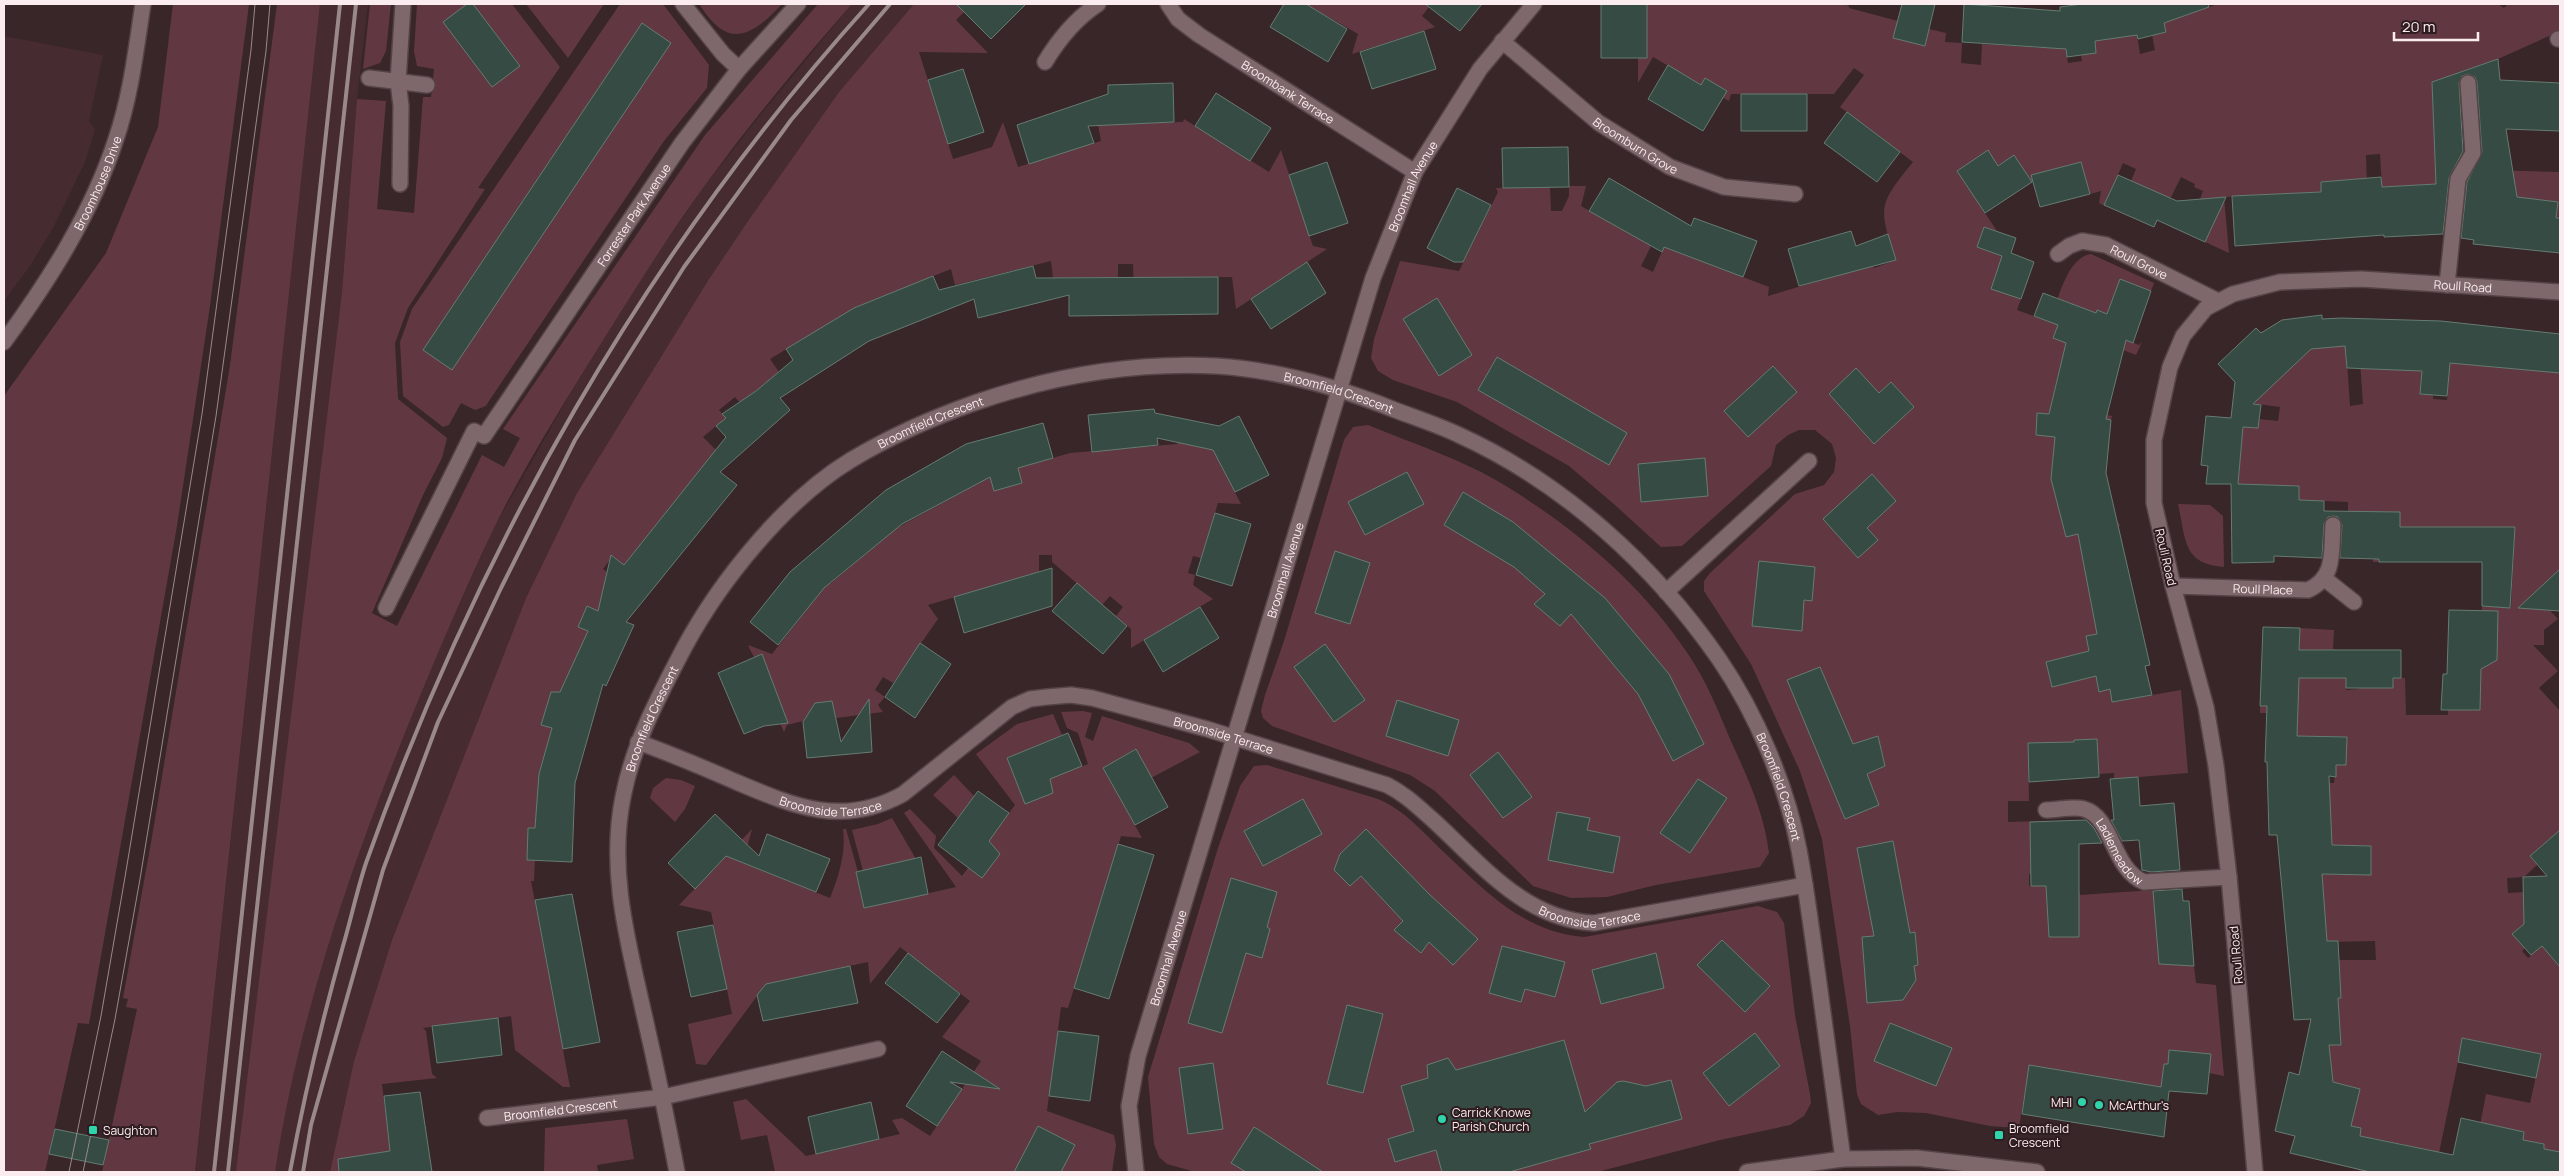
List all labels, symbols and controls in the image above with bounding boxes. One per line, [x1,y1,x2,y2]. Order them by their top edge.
scale bar [2394,10,2478,42]
text: 20 m [2402,16,2435,37]
street label: Broombank Terrace [1238,56,1338,127]
street label: Broomburn Grove [1589,113,1680,178]
street label: Broomhouse Drive [69,134,125,233]
street label: Broomhall Avenue [1384,137,1441,234]
street label: Forrester Park Avenue [593,160,674,269]
street label: Roull Grove [2108,240,2171,283]
street label: Roull Road [2433,275,2493,296]
street label: Broomfield Crescent [1283,367,1396,417]
street label: Broomfield Crescent [874,392,986,452]
street label: Broomhall Avenue [1262,520,1307,620]
street label: Roull Road [2151,527,2181,587]
street label: Roull Place [2233,579,2293,598]
street label: Broomfield Crescent [621,662,682,773]
street label: Broomside Terrace [1172,712,1276,758]
street label: Broomfield Crescent [1753,730,1806,843]
street label: Broomside Terrace [777,792,884,820]
street label: Ladiemeadow [2092,814,2147,889]
street label: Broomside Terrace [1536,901,1642,932]
street label: Broomhall Avenue [1145,908,1190,1007]
street label: Roull Road [2225,925,2247,985]
street label: Broomfield Crescent [503,1094,618,1124]
place label: MHI [2051,1094,2072,1111]
marker: MHI [2076,1096,2088,1108]
place label: McArthur's [2109,1097,2169,1114]
marker: McArthur's [2093,1099,2105,1111]
place label: Carrick Knowe Parish Church [1452,1104,1531,1135]
marker: Carrick Knowe Parish Church [1436,1113,1448,1125]
place label: Broomfield Crescent [2009,1120,2069,1151]
place label: Saughton [103,1122,157,1139]
marker: Saughton [87,1124,99,1136]
marker: Broomfield Crescent [1993,1129,2005,1141]

